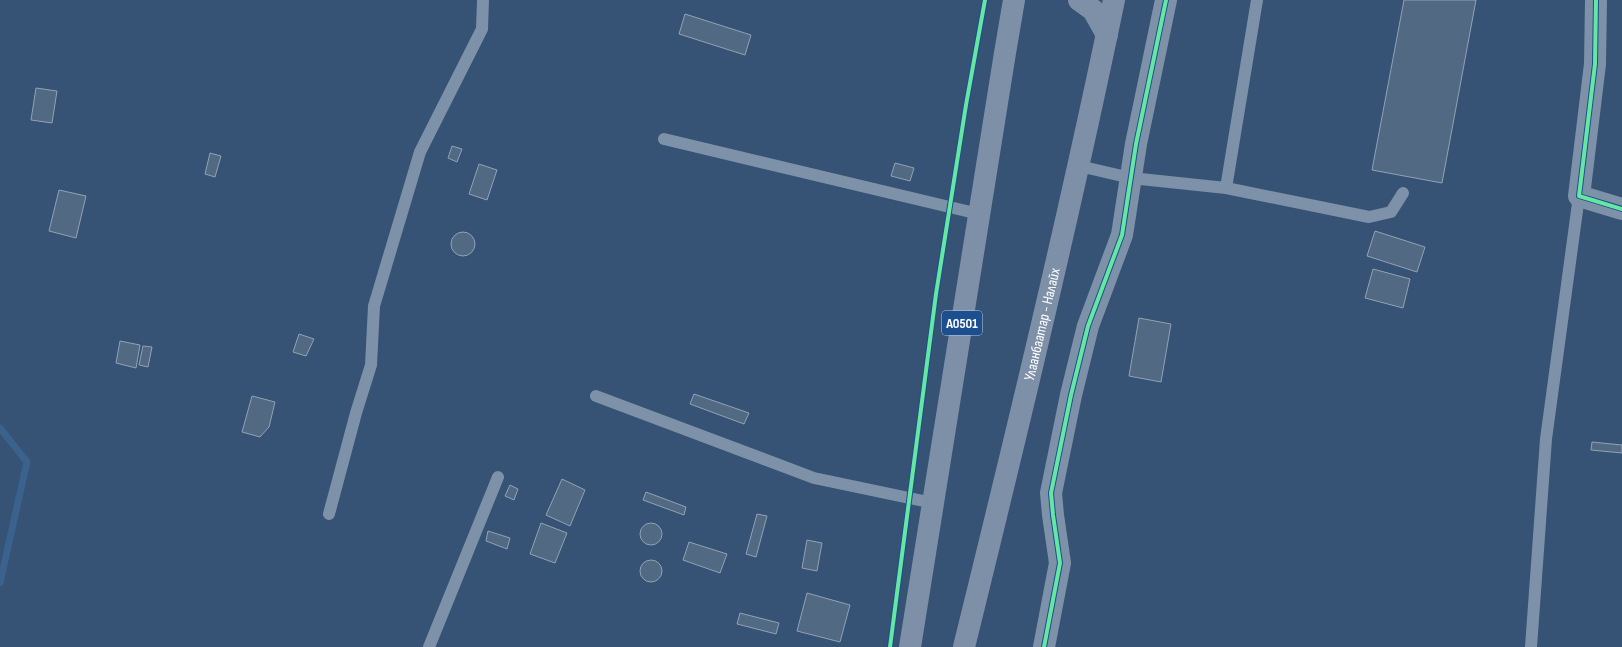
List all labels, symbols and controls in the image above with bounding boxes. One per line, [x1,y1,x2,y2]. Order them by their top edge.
street label: Улаанбаатар - Налайх [1020,266,1065,383]
road number: A0501 [942,311,982,335]

